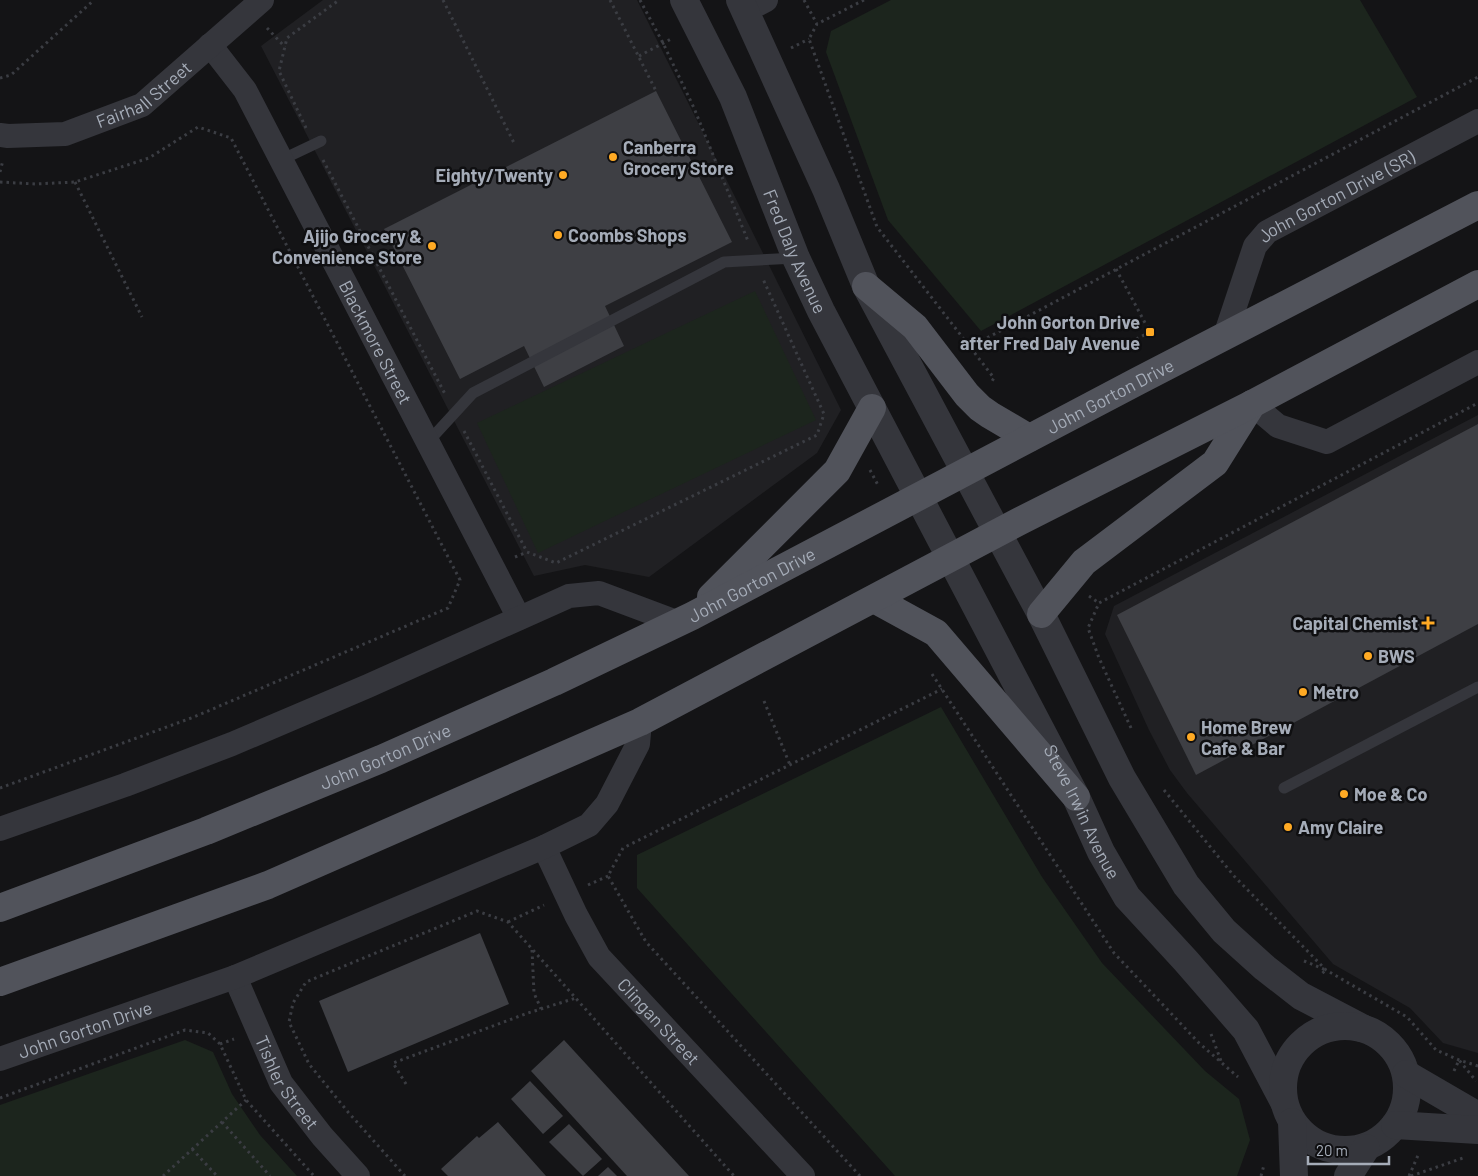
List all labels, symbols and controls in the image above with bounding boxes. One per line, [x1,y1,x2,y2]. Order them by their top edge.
street label: Fairhall Street [93,56,196,132]
place label: Canberra Grocery Store [623,136,734,179]
street label: John Gorton Drive (SR) [1252,145,1419,247]
marker: Canberra Grocery Store [607,151,619,163]
place label: Eighty/Twenty [436,164,553,186]
marker: Eighty/Twenty [557,169,569,181]
street label: Fred Daly Avenue [759,186,832,317]
place label: Coombs Shops [568,224,687,246]
place label: Ajijo Grocery & Convenience Store [272,225,422,268]
marker: Coombs Shops [552,229,564,241]
marker: Ajijo Grocery & Convenience Store [426,240,438,252]
street label: Blackmore Street [335,276,417,408]
place label: John Gorton Drive after Fred Daly Avenue [960,311,1140,354]
marker: John Gorton Drive after Fred Daly Avenue [1144,326,1156,338]
street label: John Gorton Drive [1043,353,1177,438]
street label: John Gorton Drive [684,542,819,627]
place label: Capital Chemist [1292,612,1418,634]
marker: Capital Chemist [1422,617,1434,629]
place label: BWS [1378,645,1415,667]
marker: BWS [1362,650,1374,662]
place label: Metro [1313,681,1359,703]
marker: Metro [1297,686,1309,698]
place label: Home Brew Cafe & Bar [1201,716,1292,759]
street label: John Gorton Drive [316,718,454,794]
marker: Home Brew Cafe & Bar [1185,731,1197,743]
street label: Steve Irwin Avenue [1039,741,1125,883]
place label: Moe & Co [1354,783,1428,805]
marker: Moe & Co [1338,788,1350,800]
place label: Amy Claire [1298,816,1383,838]
marker: Amy Claire [1282,821,1294,833]
street label: Clingan Street [613,973,705,1069]
street label: John Gorton Drive [15,996,155,1063]
street label: Tishler Street [251,1032,324,1134]
scale bar [1308,1134,1389,1166]
text: 20 m [1316,1141,1348,1159]

